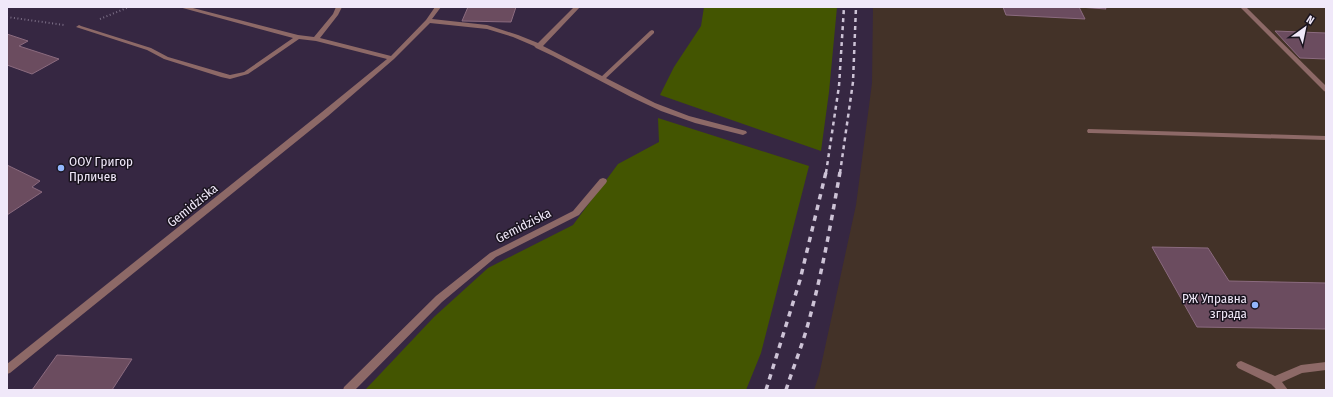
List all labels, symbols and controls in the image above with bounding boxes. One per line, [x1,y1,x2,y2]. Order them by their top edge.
north arrow [1285,8,1325,48]
text: N [1304,13,1316,27]
place label: ООУ Григор Прличев [69,154,133,184]
marker: ООУ Григор Прличев [56,163,66,173]
street label: Gemidziska [164,181,220,230]
street label: Gemidziska [493,205,554,246]
place label: РЖ Управна зграда [1182,291,1247,321]
marker: РЖ Управна зграда [1250,300,1260,310]

